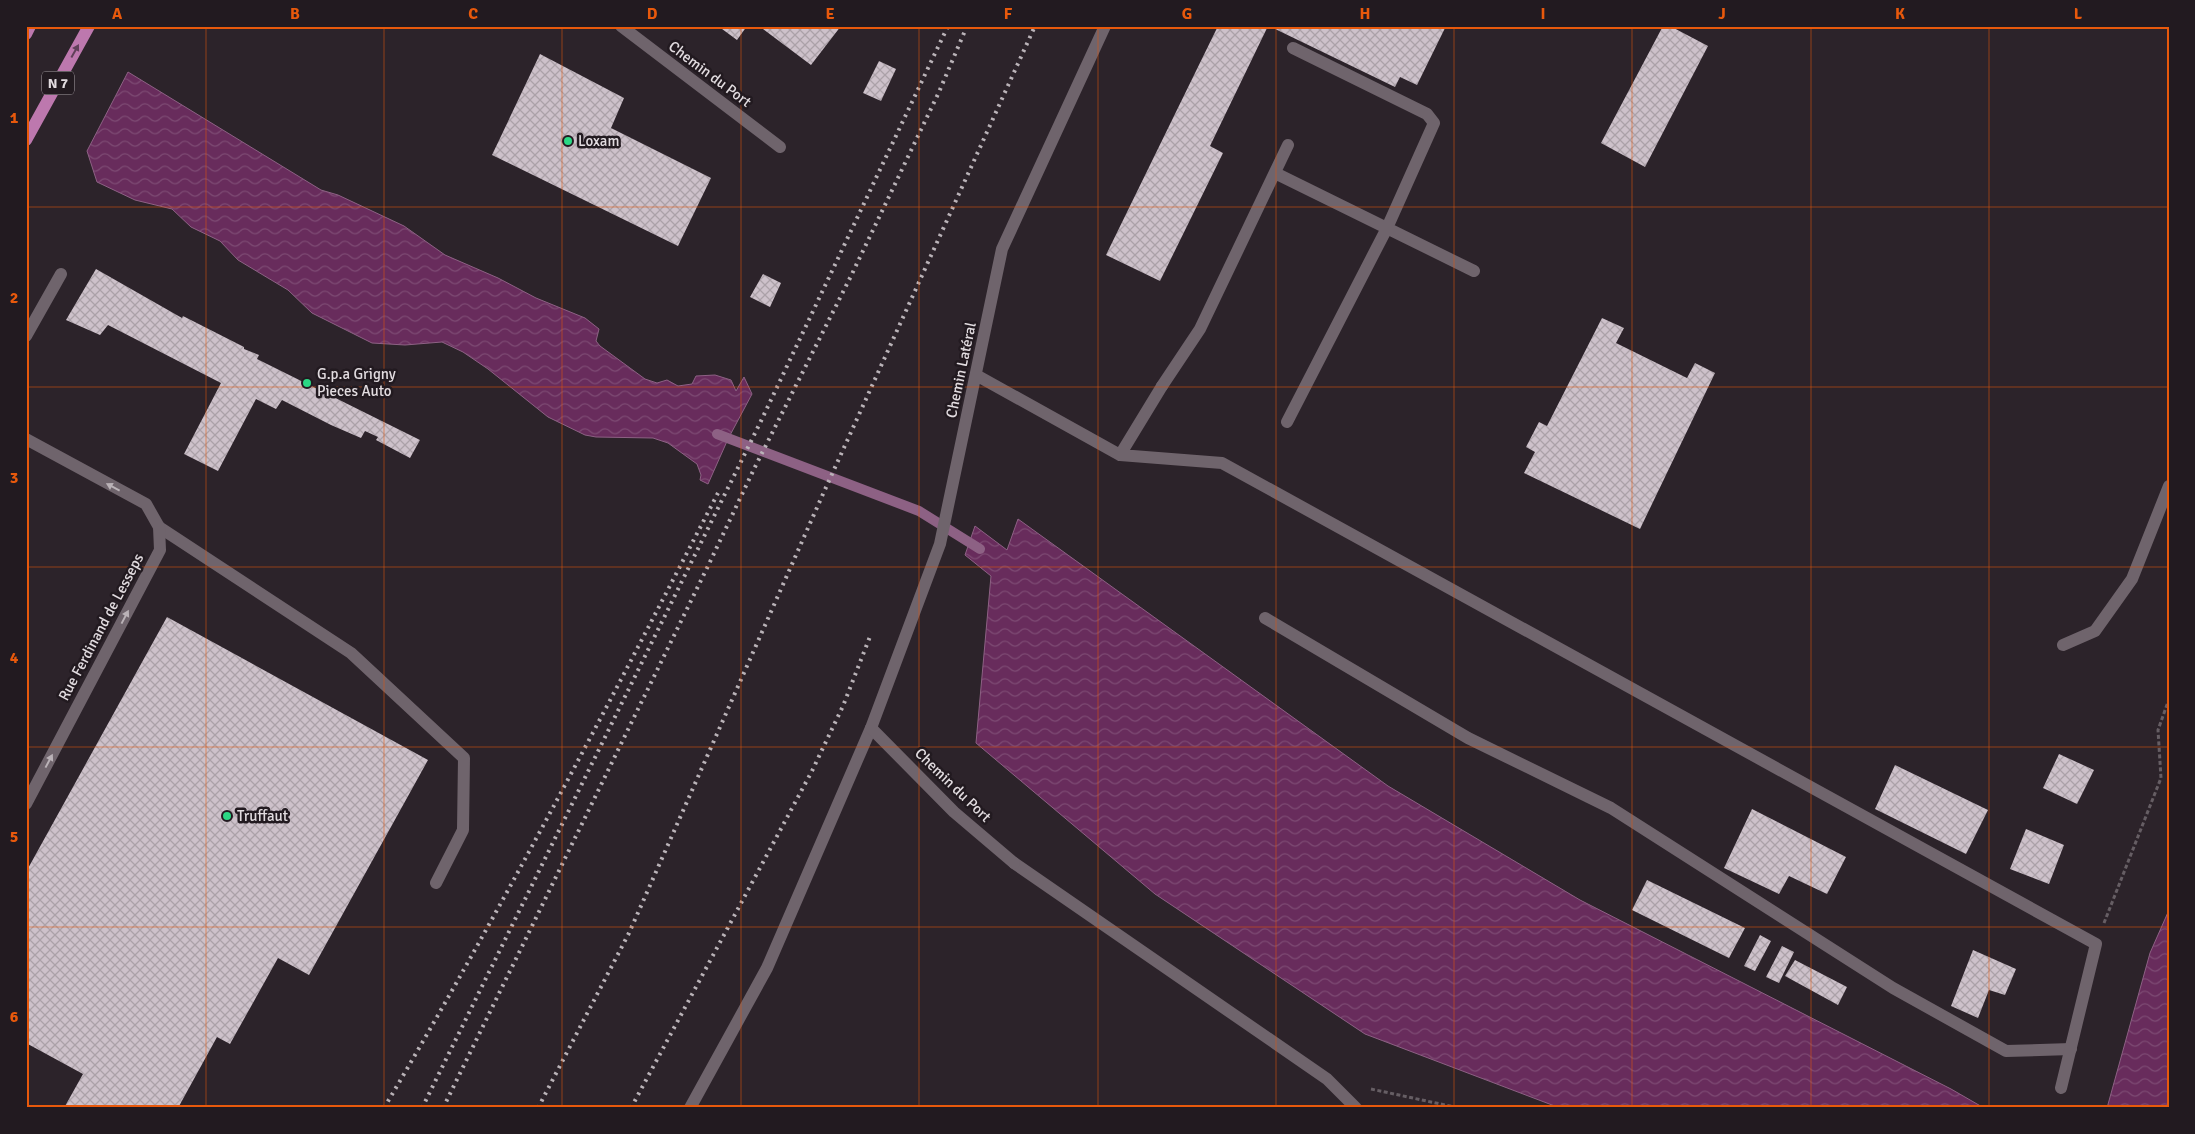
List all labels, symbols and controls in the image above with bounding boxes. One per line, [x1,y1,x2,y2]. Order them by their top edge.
text: A [112,4,123,24]
text: B [290,4,300,24]
text: C [468,4,478,24]
text: D [647,4,658,24]
text: E [825,4,835,24]
text: F [1004,4,1013,24]
text: G [1182,4,1192,24]
text: H [1360,4,1370,24]
text: I [1540,4,1546,24]
text: J [1718,4,1726,24]
text: K [1895,4,1905,24]
text: L [2074,4,2083,24]
street label: Chemin du Port [665,37,755,111]
one-way arrow [71,44,79,59]
road number: N 7 [42,72,74,95]
text: 1 [10,108,19,128]
place label: Loxam [578,132,619,150]
marker: Loxam [562,135,574,147]
text: 2 [10,288,18,308]
street label: Chemin Latéral [942,320,980,420]
place label: G.p.a Grigny Pieces Auto [317,365,396,400]
marker: G.p.a Grigny Pieces Auto [301,377,313,389]
text: 3 [10,468,18,488]
one-way arrow [107,482,120,491]
street label: Rue Ferdinand de Lesseps [55,550,148,704]
one-way arrow [121,610,129,625]
text: 4 [10,648,19,668]
street label: Chemin du Port [911,744,995,826]
one-way arrow [45,754,53,768]
place label: Truffaut [237,807,288,825]
marker: Truffaut [221,810,233,822]
text: 5 [10,827,18,847]
text: 6 [10,1007,19,1027]

